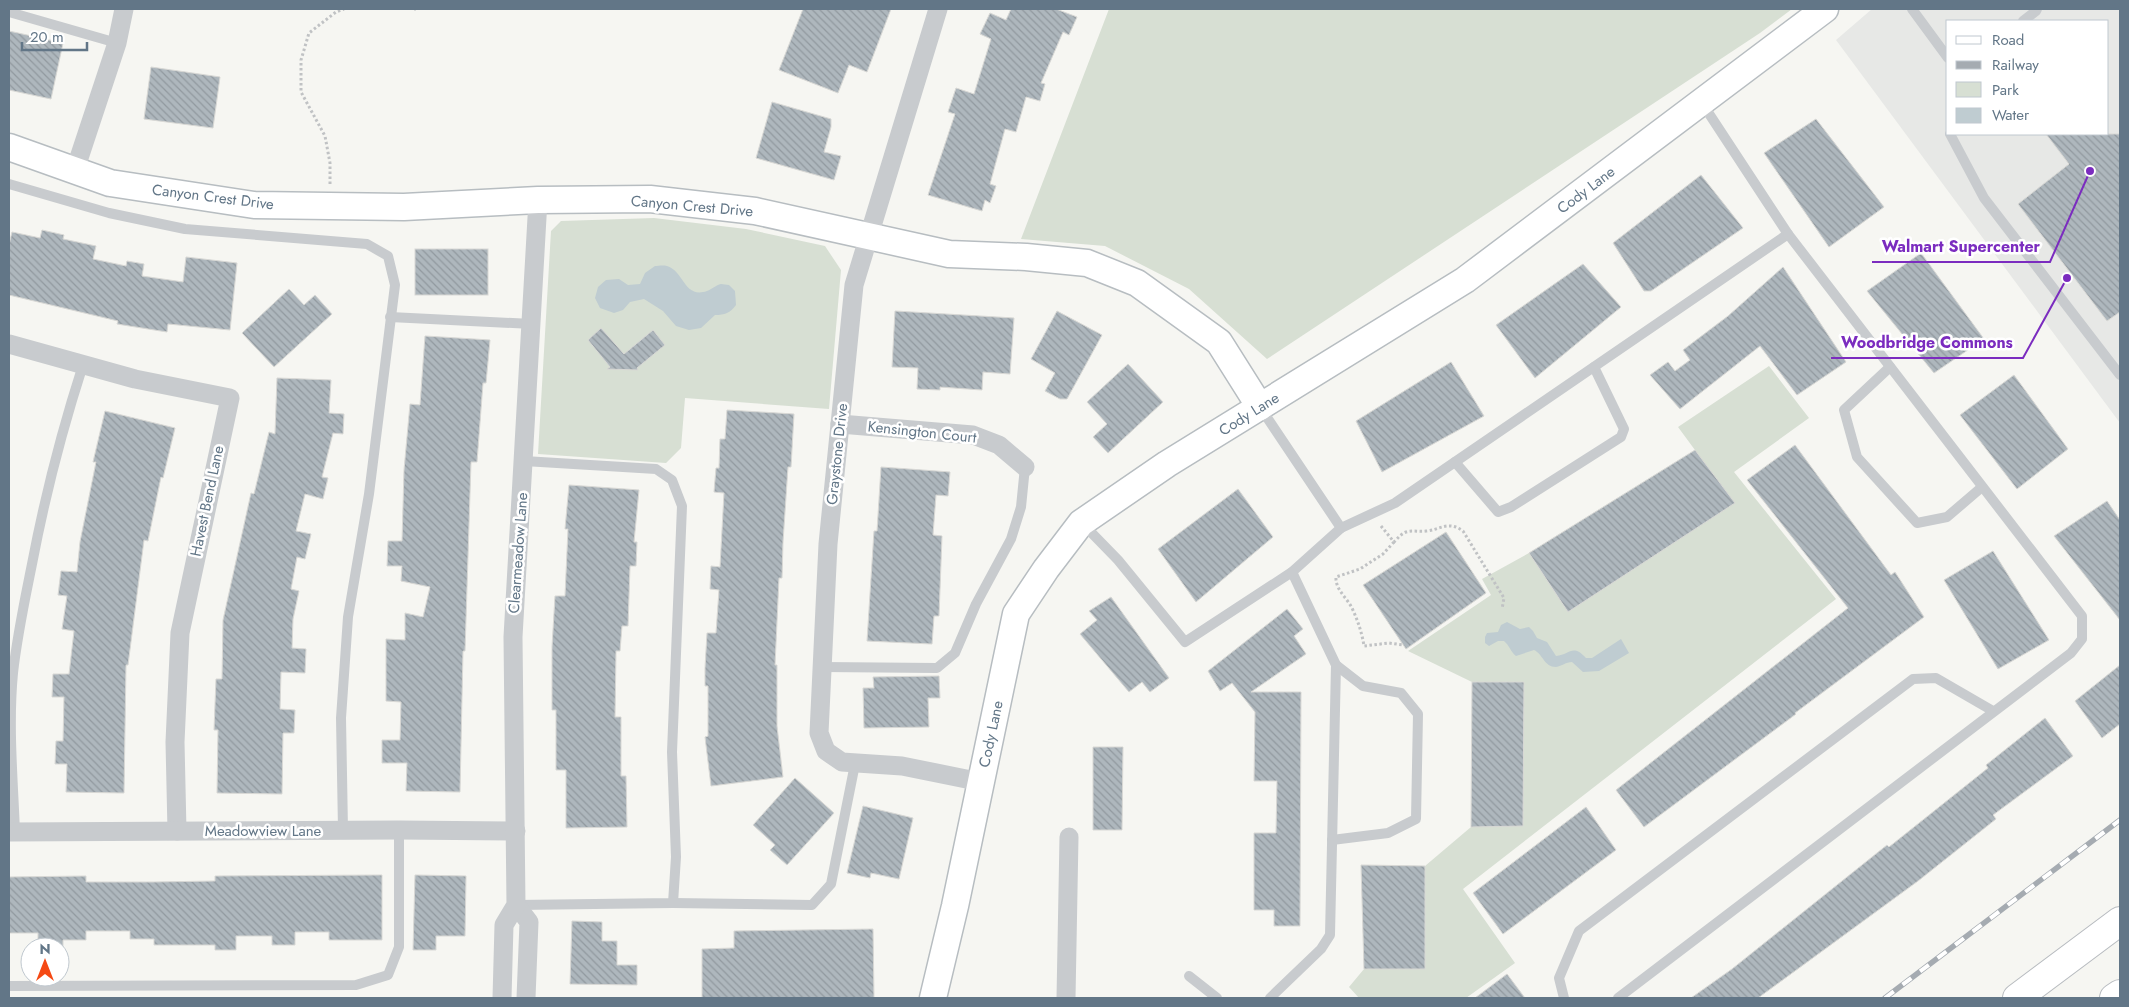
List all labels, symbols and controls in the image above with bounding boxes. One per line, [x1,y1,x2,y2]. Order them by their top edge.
scale bar [22,20,88,52]
legend [1946,20,2109,135]
text: 20 m [30,26,64,48]
text: Road [1992,29,2024,51]
text: Railway [1992,54,2039,76]
text: Park [1992,79,2019,101]
text: Water [1992,104,2030,126]
street label: Cody Lane [1552,161,1620,219]
street label: Canyon Crest Drive [151,179,275,215]
street label: Canyon Crest Drive [630,190,754,222]
callout: Walmart Supercenter [1872,231,2050,262]
text: Walmart Supercenter [1882,235,2041,258]
callout: Woodbridge Commons [1831,327,2023,358]
text: Woodbridge Commons [1841,331,2013,354]
street label: Cody Lane [1214,387,1284,441]
street label: Graystone Drive [821,402,853,506]
street label: Kensington Court [867,415,978,449]
street label: Havest Bend Lane [185,443,230,558]
street label: Clearmeadow Lane [503,491,533,614]
street label: Cody Lane [973,698,1009,769]
street label: Meadowview Lane [205,820,322,842]
north arrow [20,937,70,987]
text: N [39,939,51,959]

